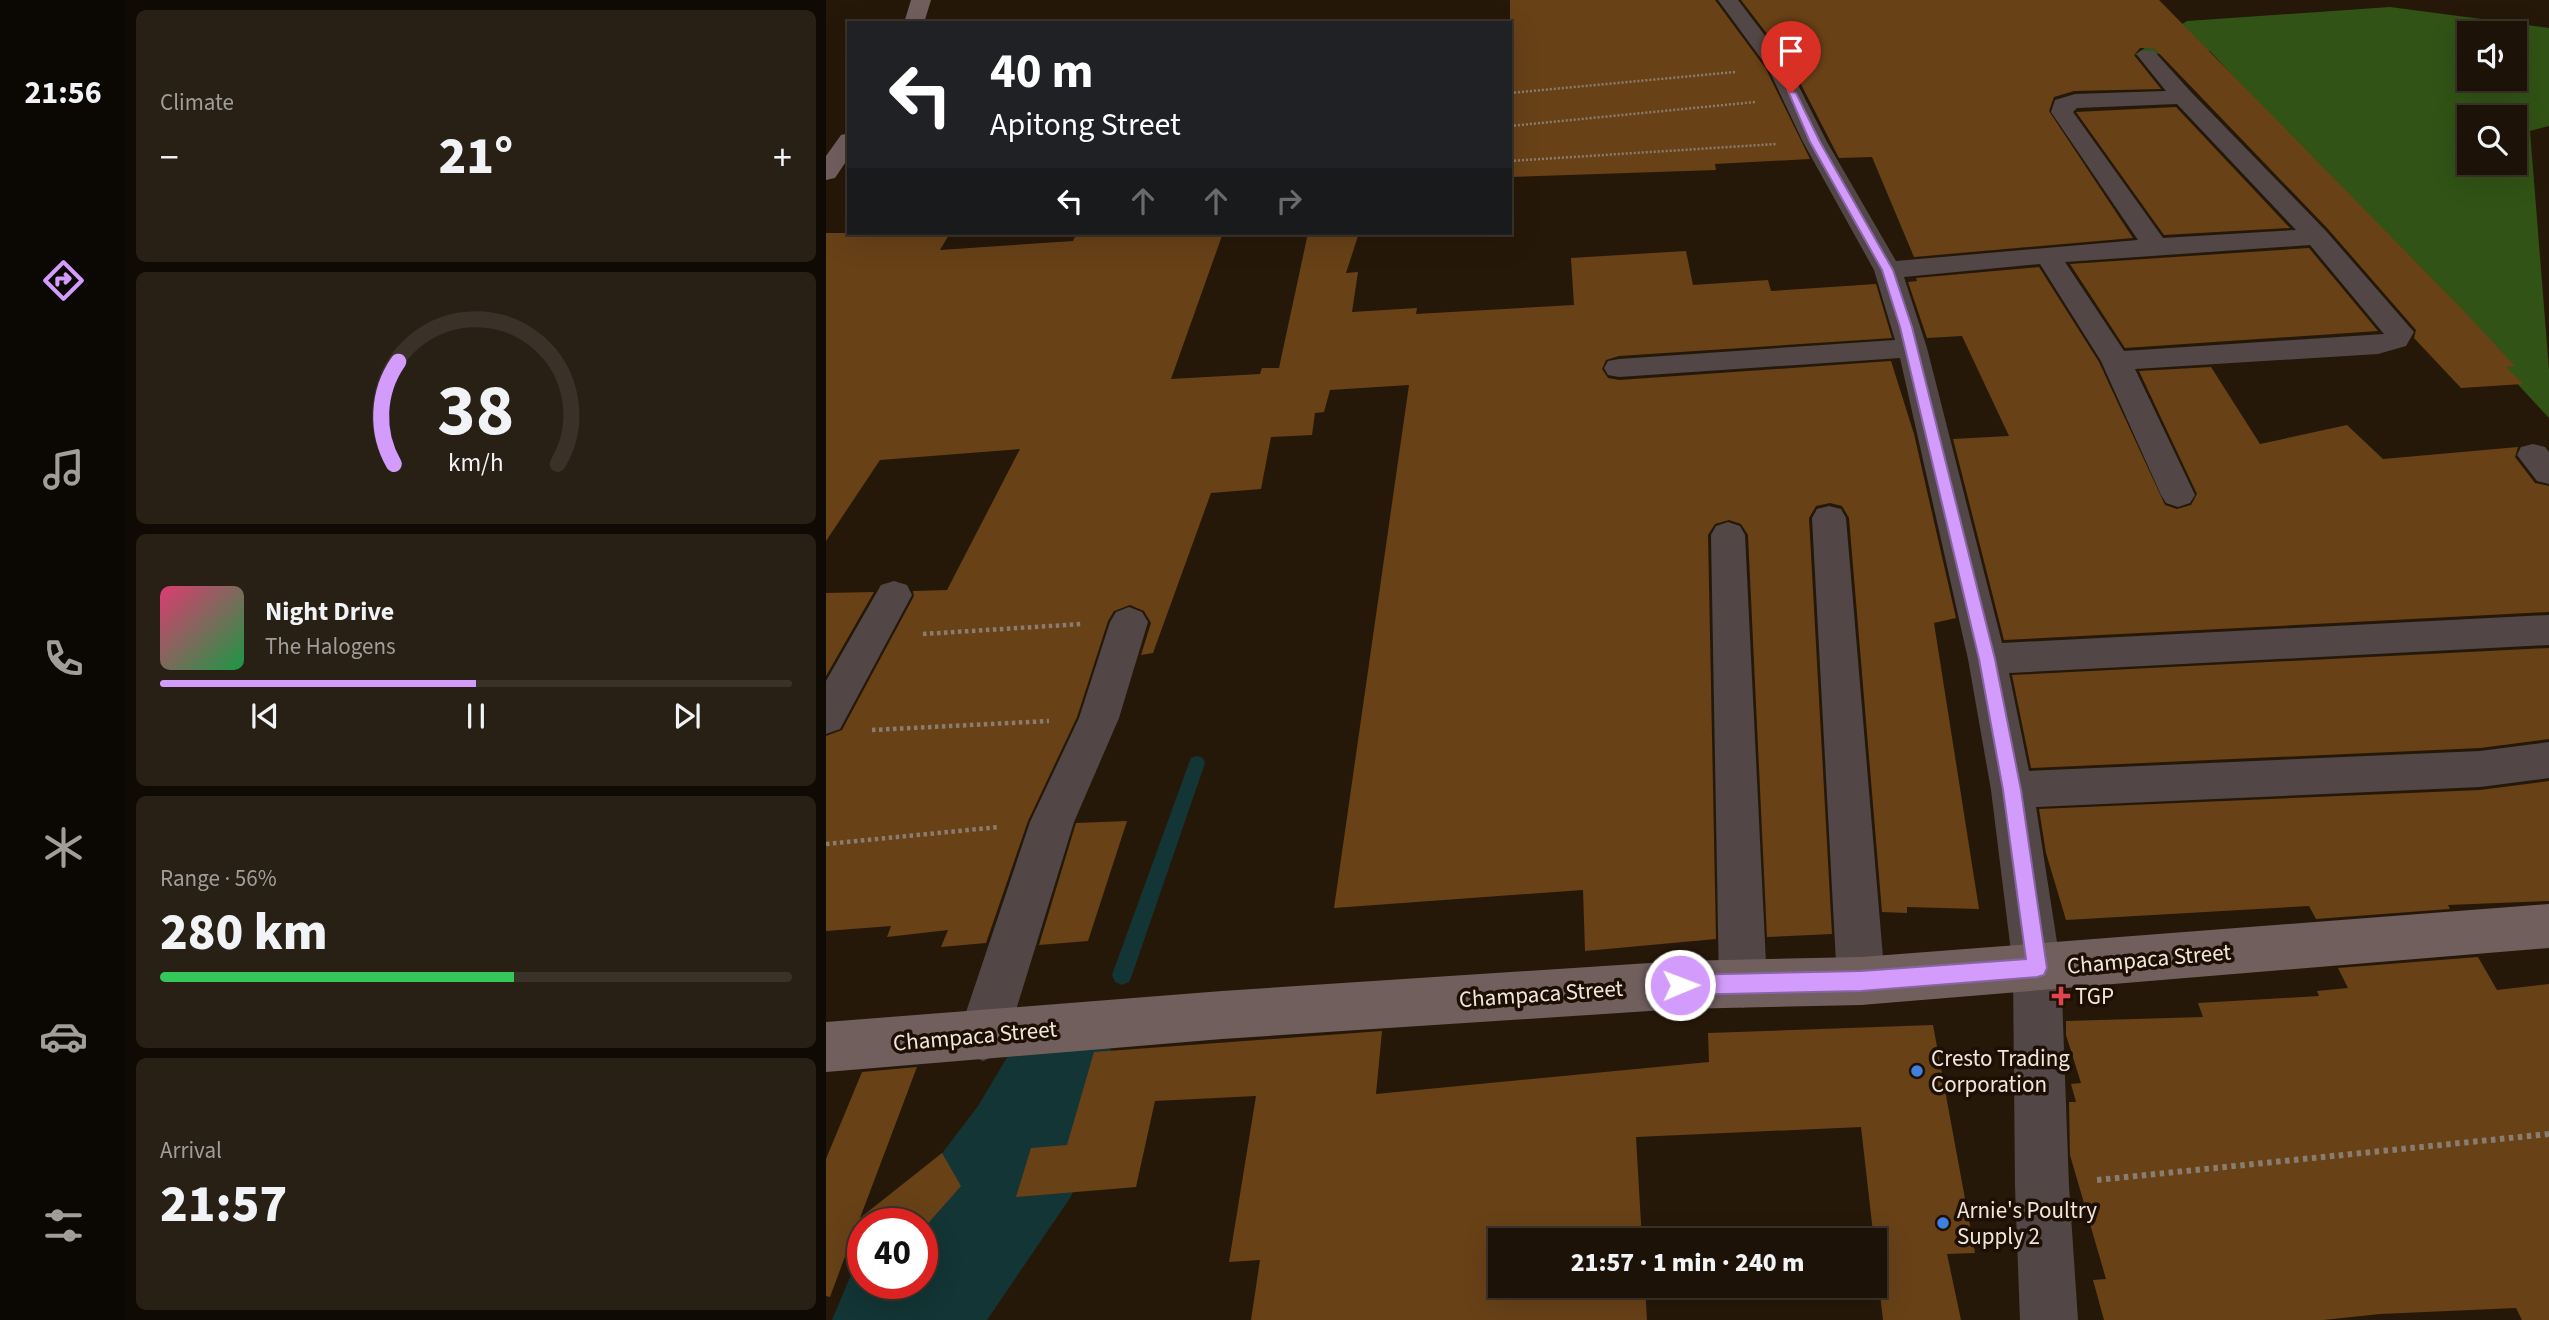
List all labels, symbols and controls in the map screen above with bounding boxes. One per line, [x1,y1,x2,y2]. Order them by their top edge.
pin [1761,21,1821,93]
map controls [2457,21,2527,175]
button: sound [2457,21,2527,91]
icon: arrive [1772,32,1810,70]
text: 40 m [990,37,1094,107]
icon: left [875,49,966,140]
text: 21:56 [24,70,102,116]
text: Climate [160,86,234,119]
text: Apitong Street [990,102,1181,148]
button: search [2457,105,2527,175]
text: 21° [439,120,513,194]
text: − [160,131,179,185]
text: + [773,131,792,185]
icon: left [1051,182,1089,220]
icon: ahead [1124,182,1162,220]
icon: ahead [1197,182,1235,220]
icon: right [1270,182,1308,220]
icon: directions [39,256,88,305]
text: 38 [438,359,514,463]
icon: music [39,445,88,494]
text: km/h [448,445,504,481]
text: Night Drive [265,593,394,630]
text: The Halogens [265,630,396,663]
icon: phone [39,634,88,683]
icon: previous [246,697,284,735]
icon: pause [457,697,495,735]
icon: next [668,697,706,735]
icon: climate [39,823,88,872]
text: Range · 56% [160,862,277,895]
text: 280 km [160,896,328,970]
street label: Champaca Street [2066,935,2233,983]
position arrow [1643,948,1717,1022]
street label: Champaca Street [1458,972,1624,1016]
place label: TGP [2075,980,2114,1013]
marker: TGP [2053,988,2069,1004]
icon: car [39,1012,88,1061]
street label: Champaca Street [892,1012,1059,1060]
place label: Cresto Trading Corporation [1931,1042,2070,1101]
marker: Cresto Trading Corporation [1909,1063,1925,1079]
text: Arrival [160,1134,222,1167]
text: 21:57 [160,1168,287,1242]
place label: Arnie's Poultry Supply 2 [1957,1194,2097,1253]
icon: filters [39,1201,88,1250]
speed limit sign: 40 [847,1208,938,1299]
marker: Arnie's Poultry Supply 2 [1935,1215,1951,1231]
text: 21:57 · 1 min · 240 m [1571,1244,1804,1281]

